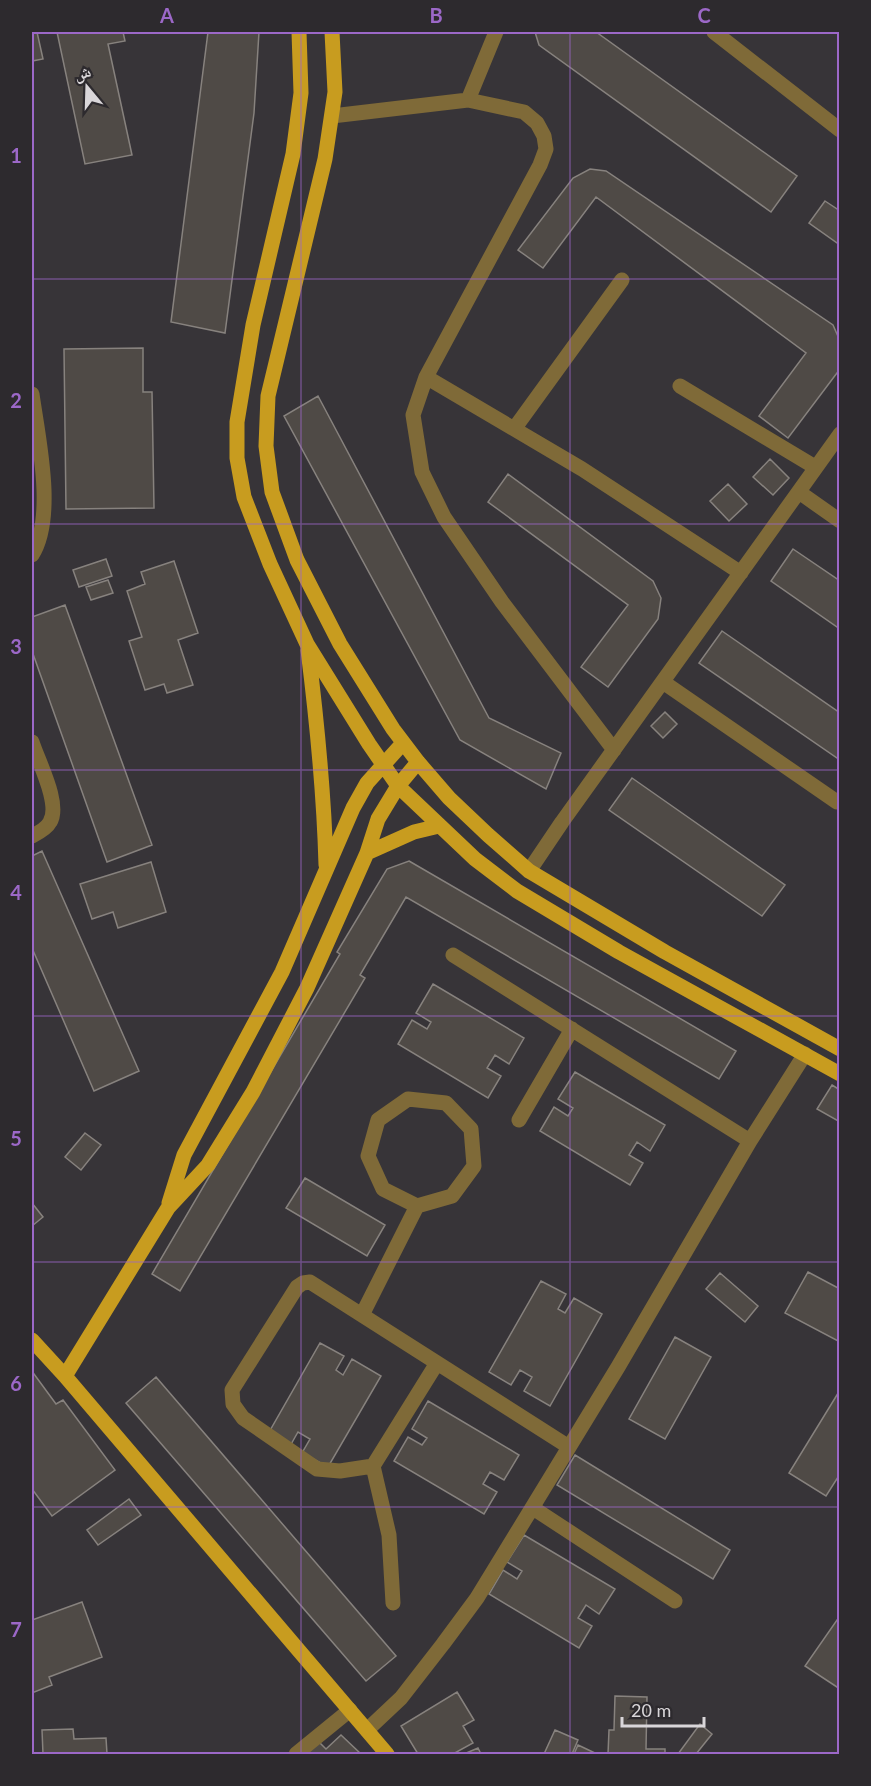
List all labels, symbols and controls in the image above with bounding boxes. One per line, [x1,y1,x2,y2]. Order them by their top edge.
text: A [159,3,174,27]
text: B [429,3,443,27]
text: C [697,3,711,27]
north arrow [57,57,117,117]
text: ش [71,61,93,85]
text: 1 [10,143,22,167]
text: 2 [10,388,22,412]
text: 3 [10,634,22,658]
text: 4 [10,880,22,904]
text: 5 [10,1126,22,1150]
text: 6 [10,1371,22,1395]
text: 7 [10,1617,22,1641]
scale bar [622,1690,704,1728]
text: 20 m [631,1699,671,1721]

